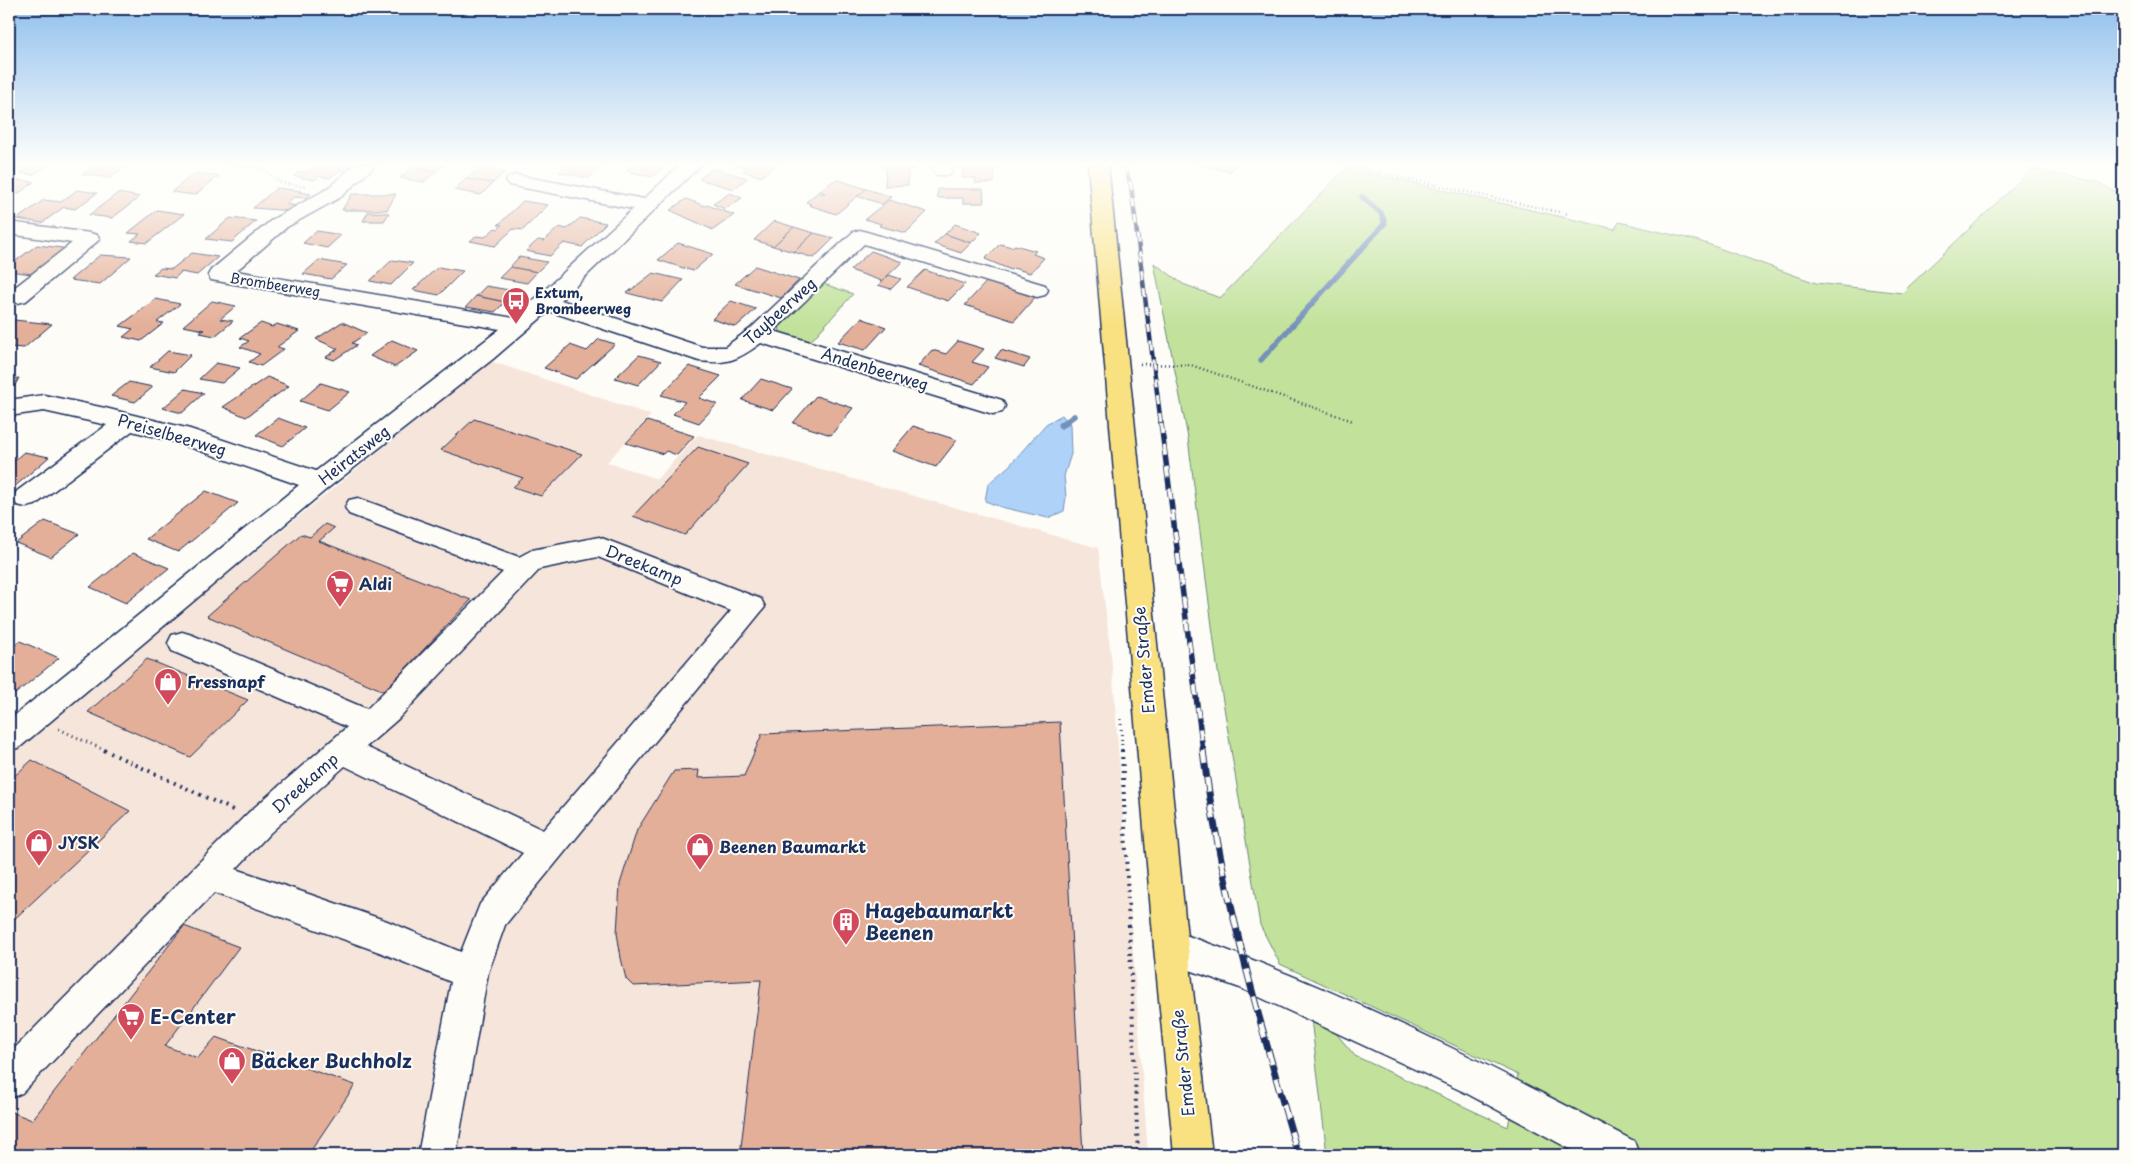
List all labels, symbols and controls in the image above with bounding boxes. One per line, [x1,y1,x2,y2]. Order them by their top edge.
street label: Brombeerweg [228,267,322,302]
street label: Taybeerweg [738,271,821,350]
place label: Extum, Brombeerweg [535,282,631,319]
bus stop icon: Extum, Brombeerweg [501,286,531,325]
street label: Andenbeerweg [819,340,932,396]
street label: Preiselbeerweg [115,407,230,461]
street label: Heiratsweg [313,419,394,490]
street label: Dreekamp [602,538,687,591]
supermarket icon: Aldi [325,569,355,608]
place label: Aldi [359,571,392,595]
street label: Emder Straße [1126,606,1160,715]
shop icon: Fressnapf [153,667,183,706]
place label: Fressnapf [187,669,266,693]
street label: Dreekamp [266,746,343,818]
shop icon: JYSK [24,828,54,867]
place label: JYSK [58,830,99,854]
shop icon: Beenen Baumarkt [685,832,715,871]
place label: Beenen Baumarkt [719,834,866,858]
place label: Hagebaumarkt Beenen [865,896,1013,946]
building icon: Hagebaumarkt Beenen [831,907,861,946]
supermarket icon: E-Center [116,1002,146,1041]
place label: E-Center [150,1002,236,1030]
street label: Emder Straße [1164,1008,1200,1118]
shop icon: Bäcker Buchholz [217,1046,247,1085]
place label: Bäcker Buchholz [251,1046,412,1074]

